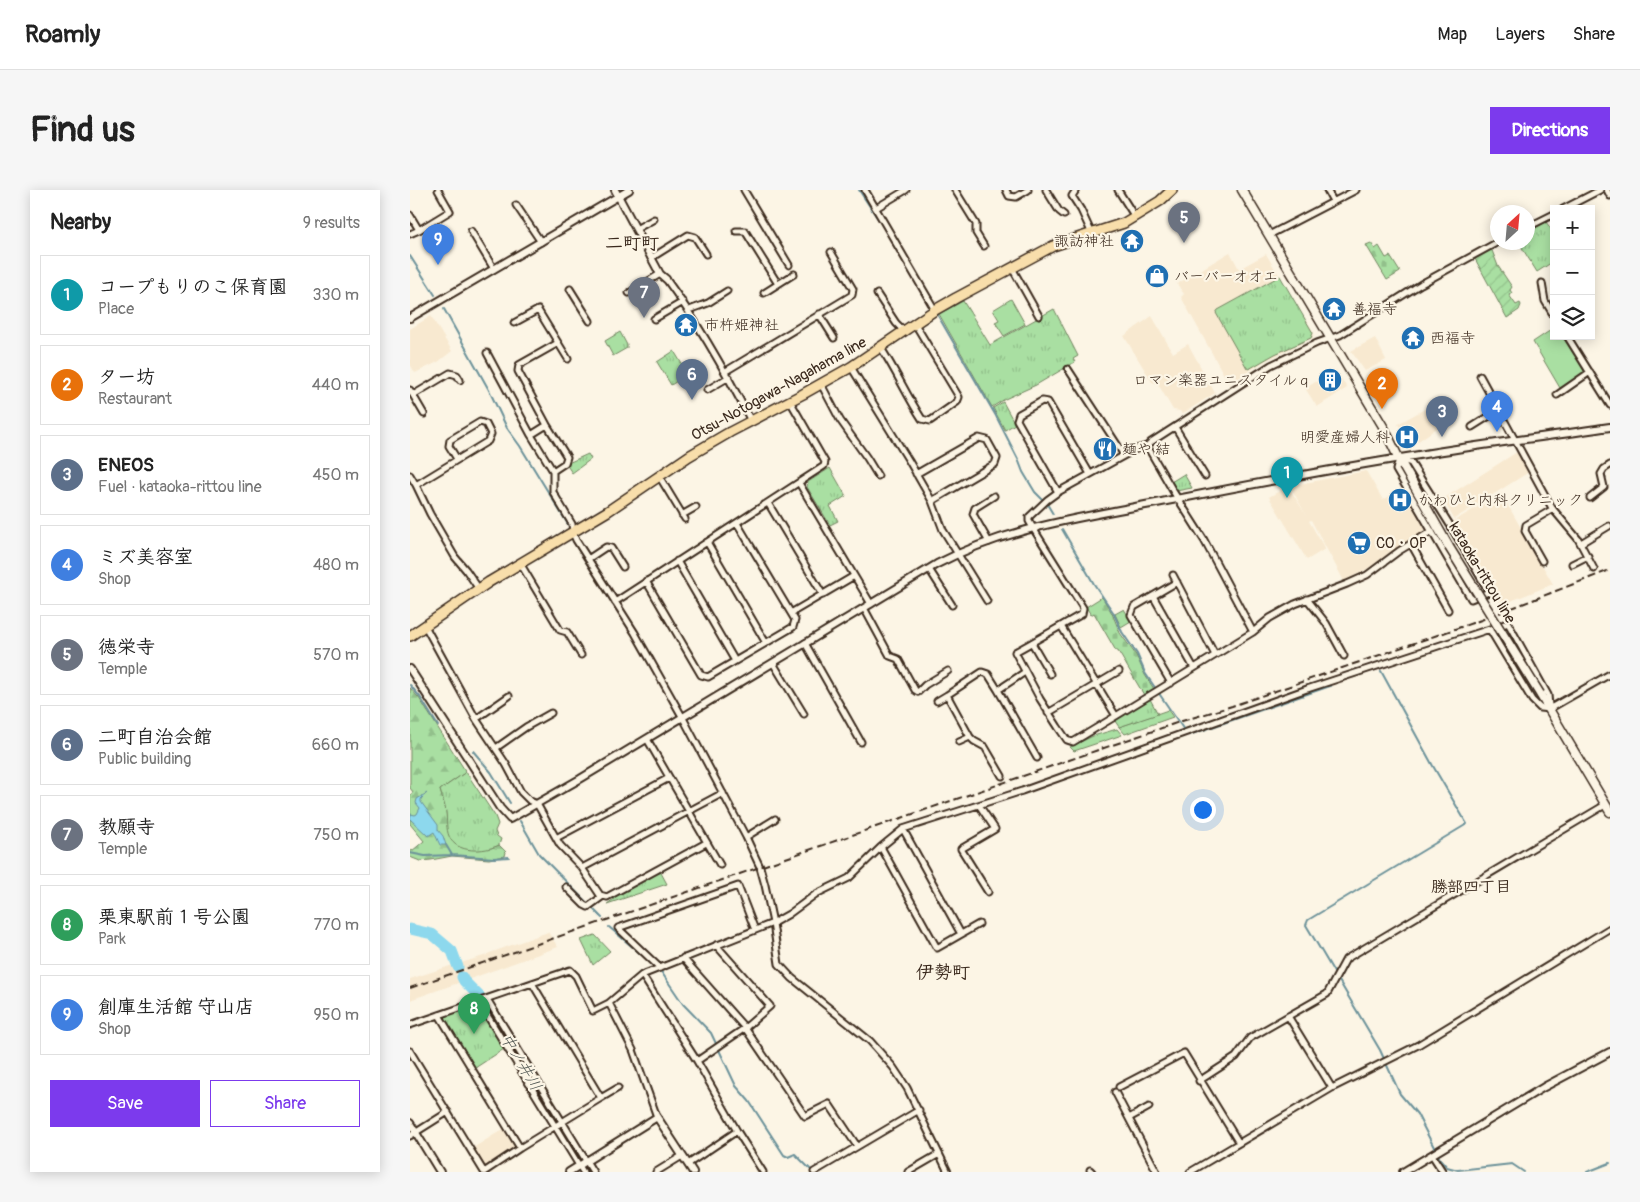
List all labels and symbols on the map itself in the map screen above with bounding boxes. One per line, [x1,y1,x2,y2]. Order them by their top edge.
pin: 5 [1168,202,1200,243]
north arrow [1490,205,1535,250]
pin: 9 [422,224,454,265]
temple icon: 諏訪神社 [1119,228,1145,254]
district label: 二町町 [605,232,659,255]
place label: 諏訪神社 [1054,232,1114,251]
shop icon: バーバーオオエ [1144,263,1170,289]
place label: バーバーオオエ [1174,267,1278,286]
pin: 7 [628,277,660,318]
temple icon: 善福寺 [1321,296,1347,322]
place label: 善福寺 [1352,300,1397,319]
temple icon: 市杵姫神社 [673,312,699,338]
place label: 市杵姫神社 [704,316,779,335]
temple icon: 西福寺 [1400,325,1426,351]
place label: 西福寺 [1430,329,1475,348]
street label: Otsu-Notogawa-Nagahama line [688,333,870,445]
pin: 6 [676,359,708,400]
building icon: ロマン楽器ユニスタイルｑ [1317,367,1343,393]
pin: 2 [1366,368,1398,409]
place label: ロマン楽器ユニスタイルｑ [1133,371,1312,390]
pin: 4 [1481,391,1513,432]
pin: 3 [1426,396,1458,437]
hospital icon: 明愛産婦人科 [1394,424,1420,450]
place label: 明愛産婦人科 [1300,428,1390,447]
restaurant icon: 麺や 結 [1092,436,1118,462]
place label: 麺や 結 [1122,440,1170,459]
pin: 1 [1271,457,1303,498]
hospital icon: かわひと内科クリニック [1387,487,1413,513]
place label: かわひと内科クリニック [1418,491,1583,510]
street label: kataoka-rittou line [1444,519,1520,627]
supermarket icon: CO・OP [1346,530,1372,556]
place label: CO・OP [1376,534,1427,553]
your location [1190,797,1216,823]
district label: 勝部四丁目 [1431,877,1511,897]
district label: 伊勢町 [916,961,970,984]
pin: 8 [458,993,490,1034]
water label: 中ノ井川 [496,1029,546,1095]

